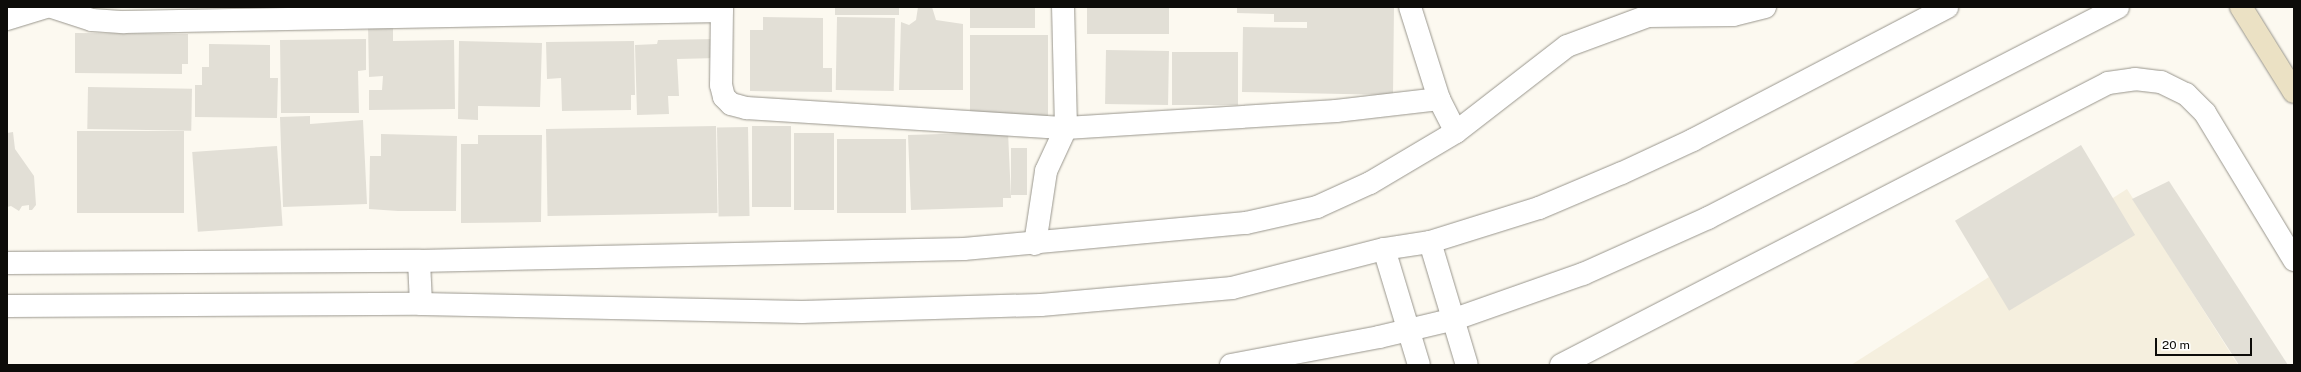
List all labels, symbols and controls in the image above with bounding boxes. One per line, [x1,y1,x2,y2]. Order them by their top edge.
scale bar [2157,330,2254,356]
text: 20 m [2162,338,2190,352]

